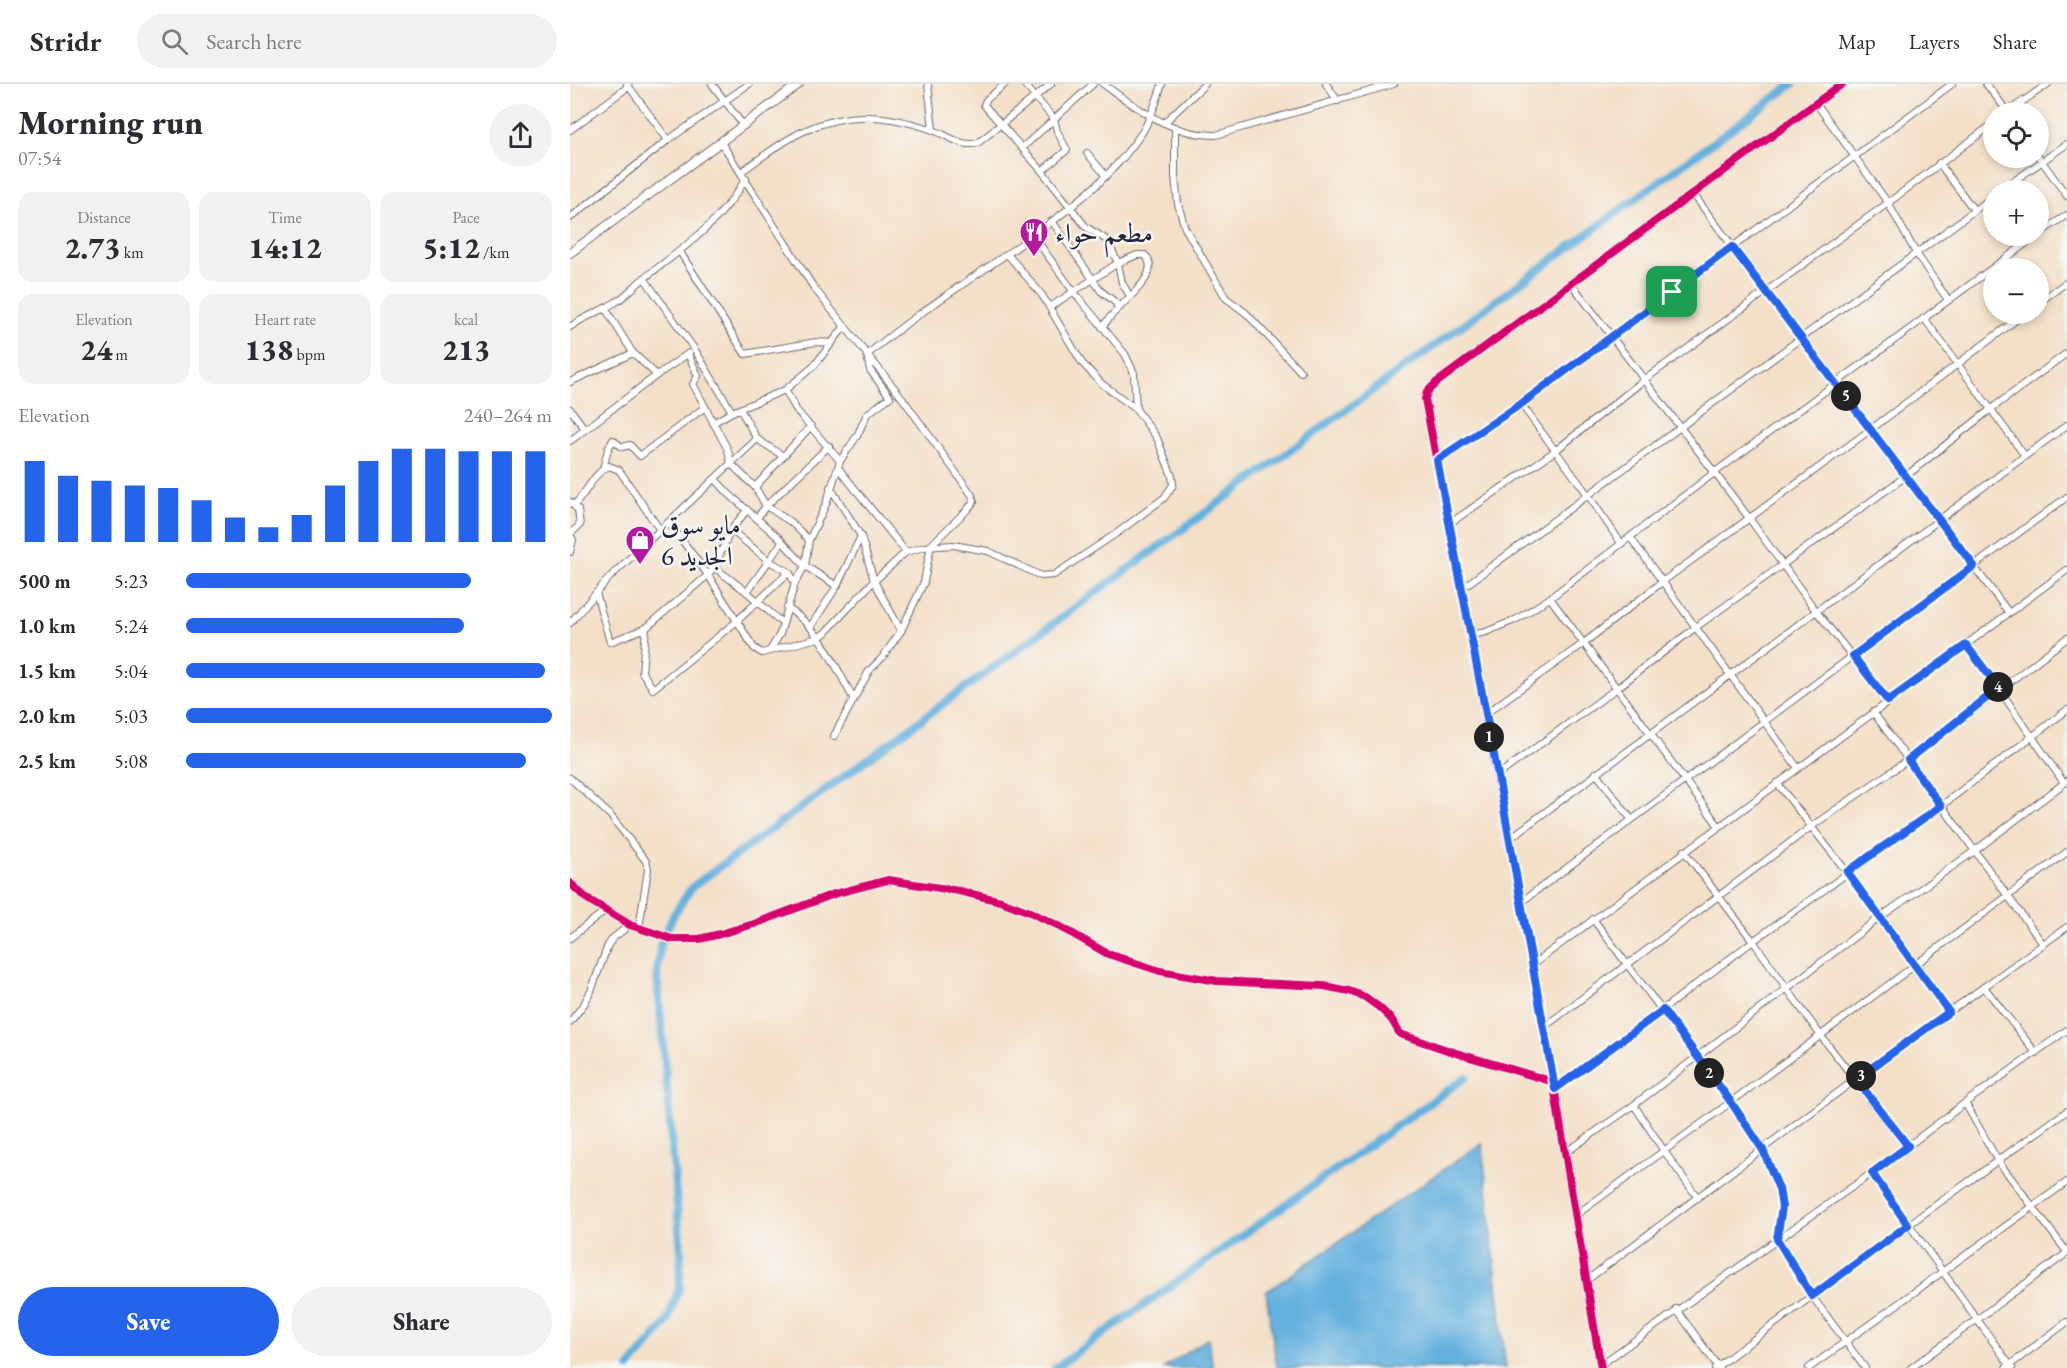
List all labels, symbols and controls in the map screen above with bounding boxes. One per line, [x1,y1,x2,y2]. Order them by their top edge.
search box [137,14,557,68]
text: Stridr [30,23,101,59]
icon: search [158,25,191,58]
text: Search here [206,27,302,56]
text: Map [1838,28,1876,55]
text: Layers [1909,28,1960,55]
text: Share [1993,28,2037,55]
text: Morning run [18,101,203,144]
map controls [1983,102,2049,324]
button: locate [1983,102,2049,168]
button: share [489,104,552,167]
text: 07:54 [18,145,61,171]
button: + [1983,180,2049,246]
text: Distance [77,207,131,228]
text: Time [268,207,302,228]
text: Pace [453,207,479,228]
place label: مطعم حواء [1055,215,1153,258]
restaurant icon: مطعم حواء [1018,216,1050,258]
text: 2.73 [64,228,120,267]
text: 14:12 [248,228,322,267]
text: 5:12 [423,228,480,267]
text: km [120,242,144,263]
text: /km [480,242,509,263]
button: − [1983,258,2049,324]
pin [1646,266,1697,317]
icon: arrive [1655,275,1688,308]
text: Elevation [75,309,133,330]
text: Heart rate [254,309,316,330]
text: kcal [454,309,478,330]
text: 24 [80,330,112,369]
text: 138 [245,330,293,369]
text: 213 [442,330,490,369]
text: m [112,344,128,365]
text: bpm [293,344,325,365]
pin: 5 [1831,381,1861,411]
text: 5 [1842,385,1850,406]
text: Elevation [18,402,90,428]
text: 240–264 m [464,402,552,428]
place label: مايو سوق 6 الجديد [661,507,741,573]
shop icon: مايو سوق 6 الجديد [624,524,656,566]
text: 500 m [18,568,71,594]
text: 5:23 [114,568,148,594]
text: 1.0 km [18,613,76,639]
text: 5:24 [114,613,148,639]
text: 1.5 km [18,658,76,684]
text: 5:04 [114,658,148,684]
pin: 4 [1983,672,2013,702]
text: 4 [1994,676,2002,697]
text: 2.0 km [18,703,76,729]
text: 5:03 [114,703,148,729]
pin: 1 [1474,722,1504,752]
text: 1 [1485,726,1493,747]
text: 2.5 km [18,748,76,774]
text: 5:08 [114,748,148,774]
pin: 2 [1694,1058,1724,1088]
pin: 3 [1846,1061,1876,1091]
text: 2 [1705,1062,1713,1083]
text: 3 [1857,1065,1865,1086]
button: Save [18,1287,279,1356]
button: Share [291,1287,552,1356]

